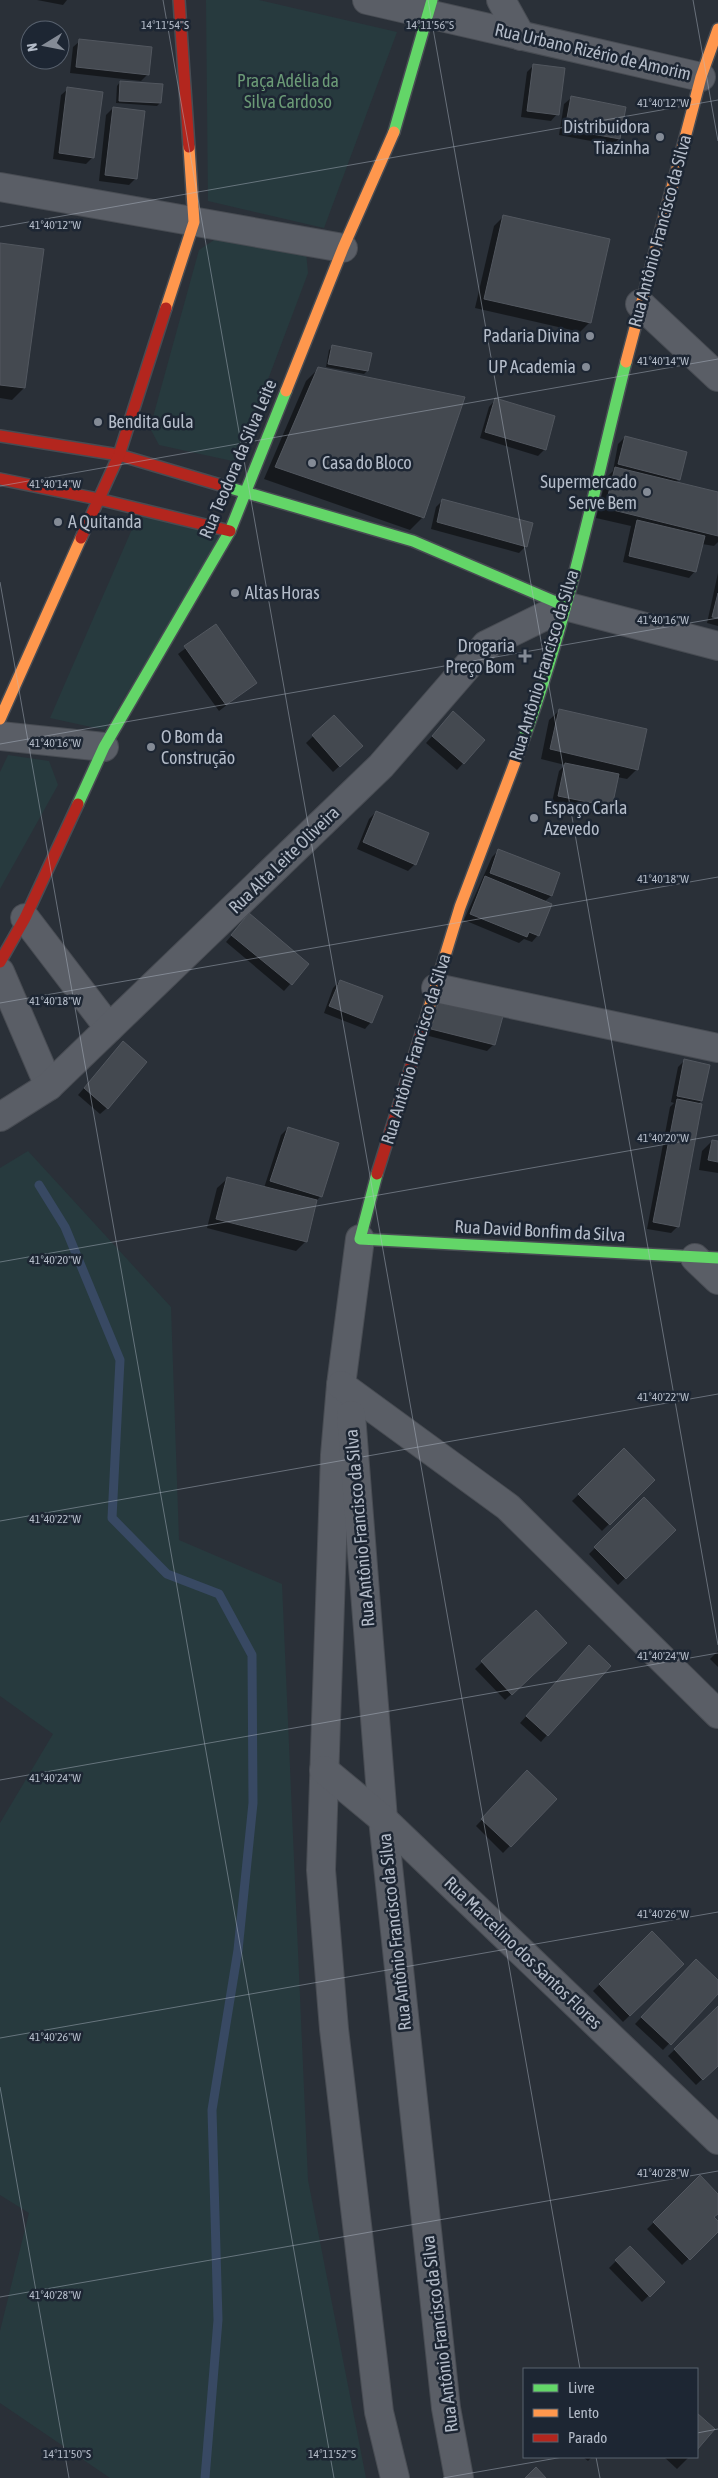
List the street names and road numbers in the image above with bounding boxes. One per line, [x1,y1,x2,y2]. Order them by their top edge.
street label: Rua Urbano Rizério de Amorim [493,19,693,84]
street label: Rua Antônio Francisco da Silva [624,132,695,329]
street label: Rua Teodora da Silva Leite [194,376,281,542]
street label: Rua Antônio Francisco da Silva [504,567,583,763]
street label: Rua Alta Leite Oliveira [224,802,343,918]
street label: Rua Antônio Francisco da Silva [376,951,455,1147]
street label: Rua David Bonfim da Silva [454,1216,626,1245]
street label: Rua Antônio Francisco da Silva [340,1428,379,1628]
street label: Rua Antônio Francisco da Silva [374,1832,415,2032]
street label: Rua Marcelino dos Santos Flores [440,1872,606,2033]
street label: Rua Antônio Francisco da Silva [417,2234,462,2434]

